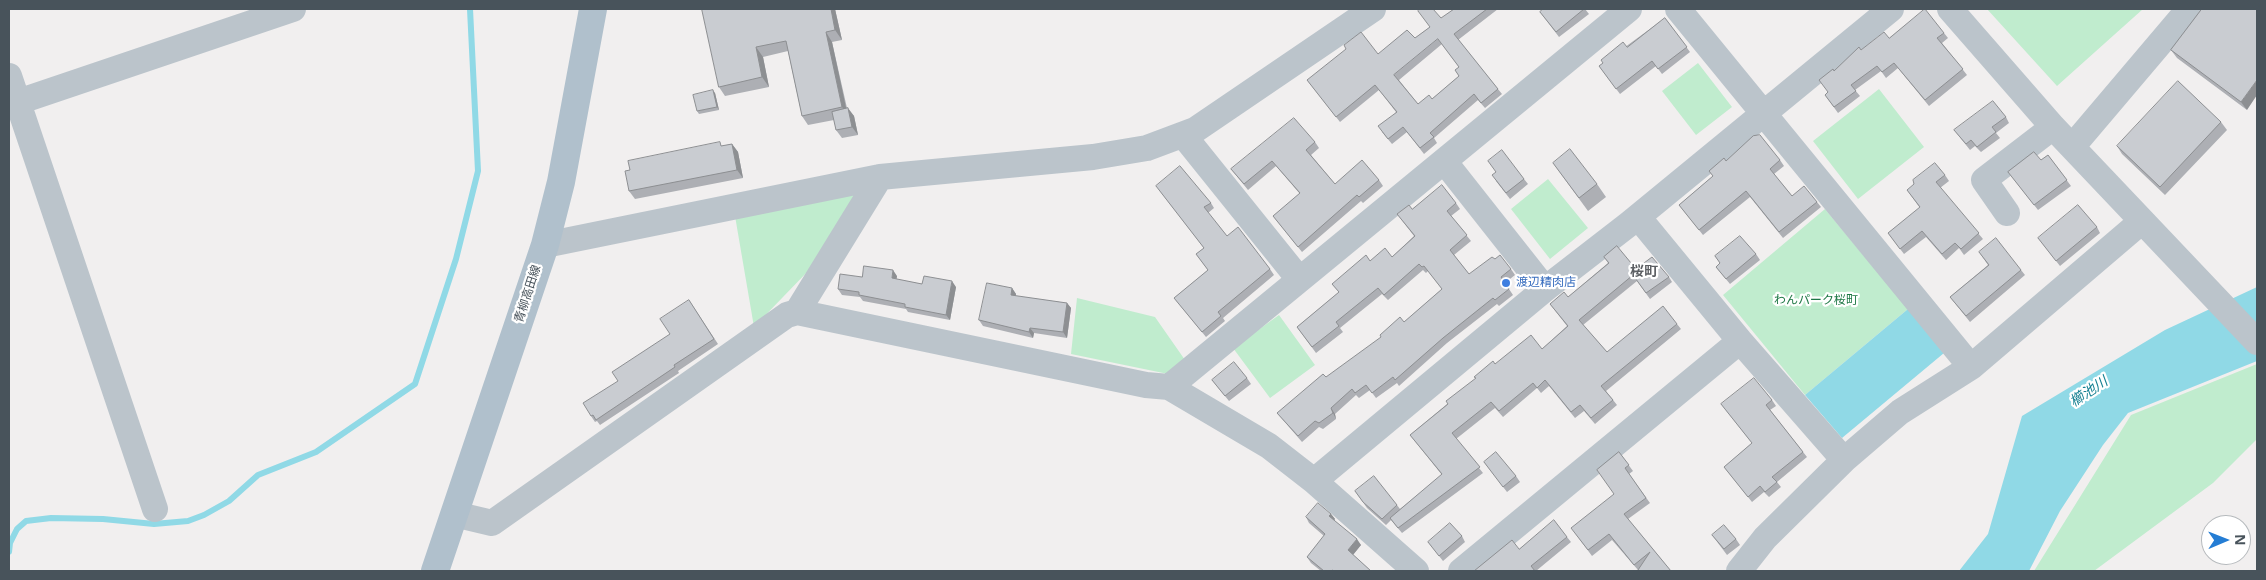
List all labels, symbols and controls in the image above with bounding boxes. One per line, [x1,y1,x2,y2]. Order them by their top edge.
street label: 青柳高田線 [512,263,544,325]
district label: 桜町 [1630,264,1658,280]
place label: 渡辺精肉店 [1516,276,1576,290]
marker: 渡辺精肉店 [1500,277,1512,289]
park label: わんパーク桜町 [1774,294,1858,308]
water label: 櫛池川 [2067,373,2111,411]
north arrow [2201,515,2251,565]
text: N [2231,534,2250,546]

